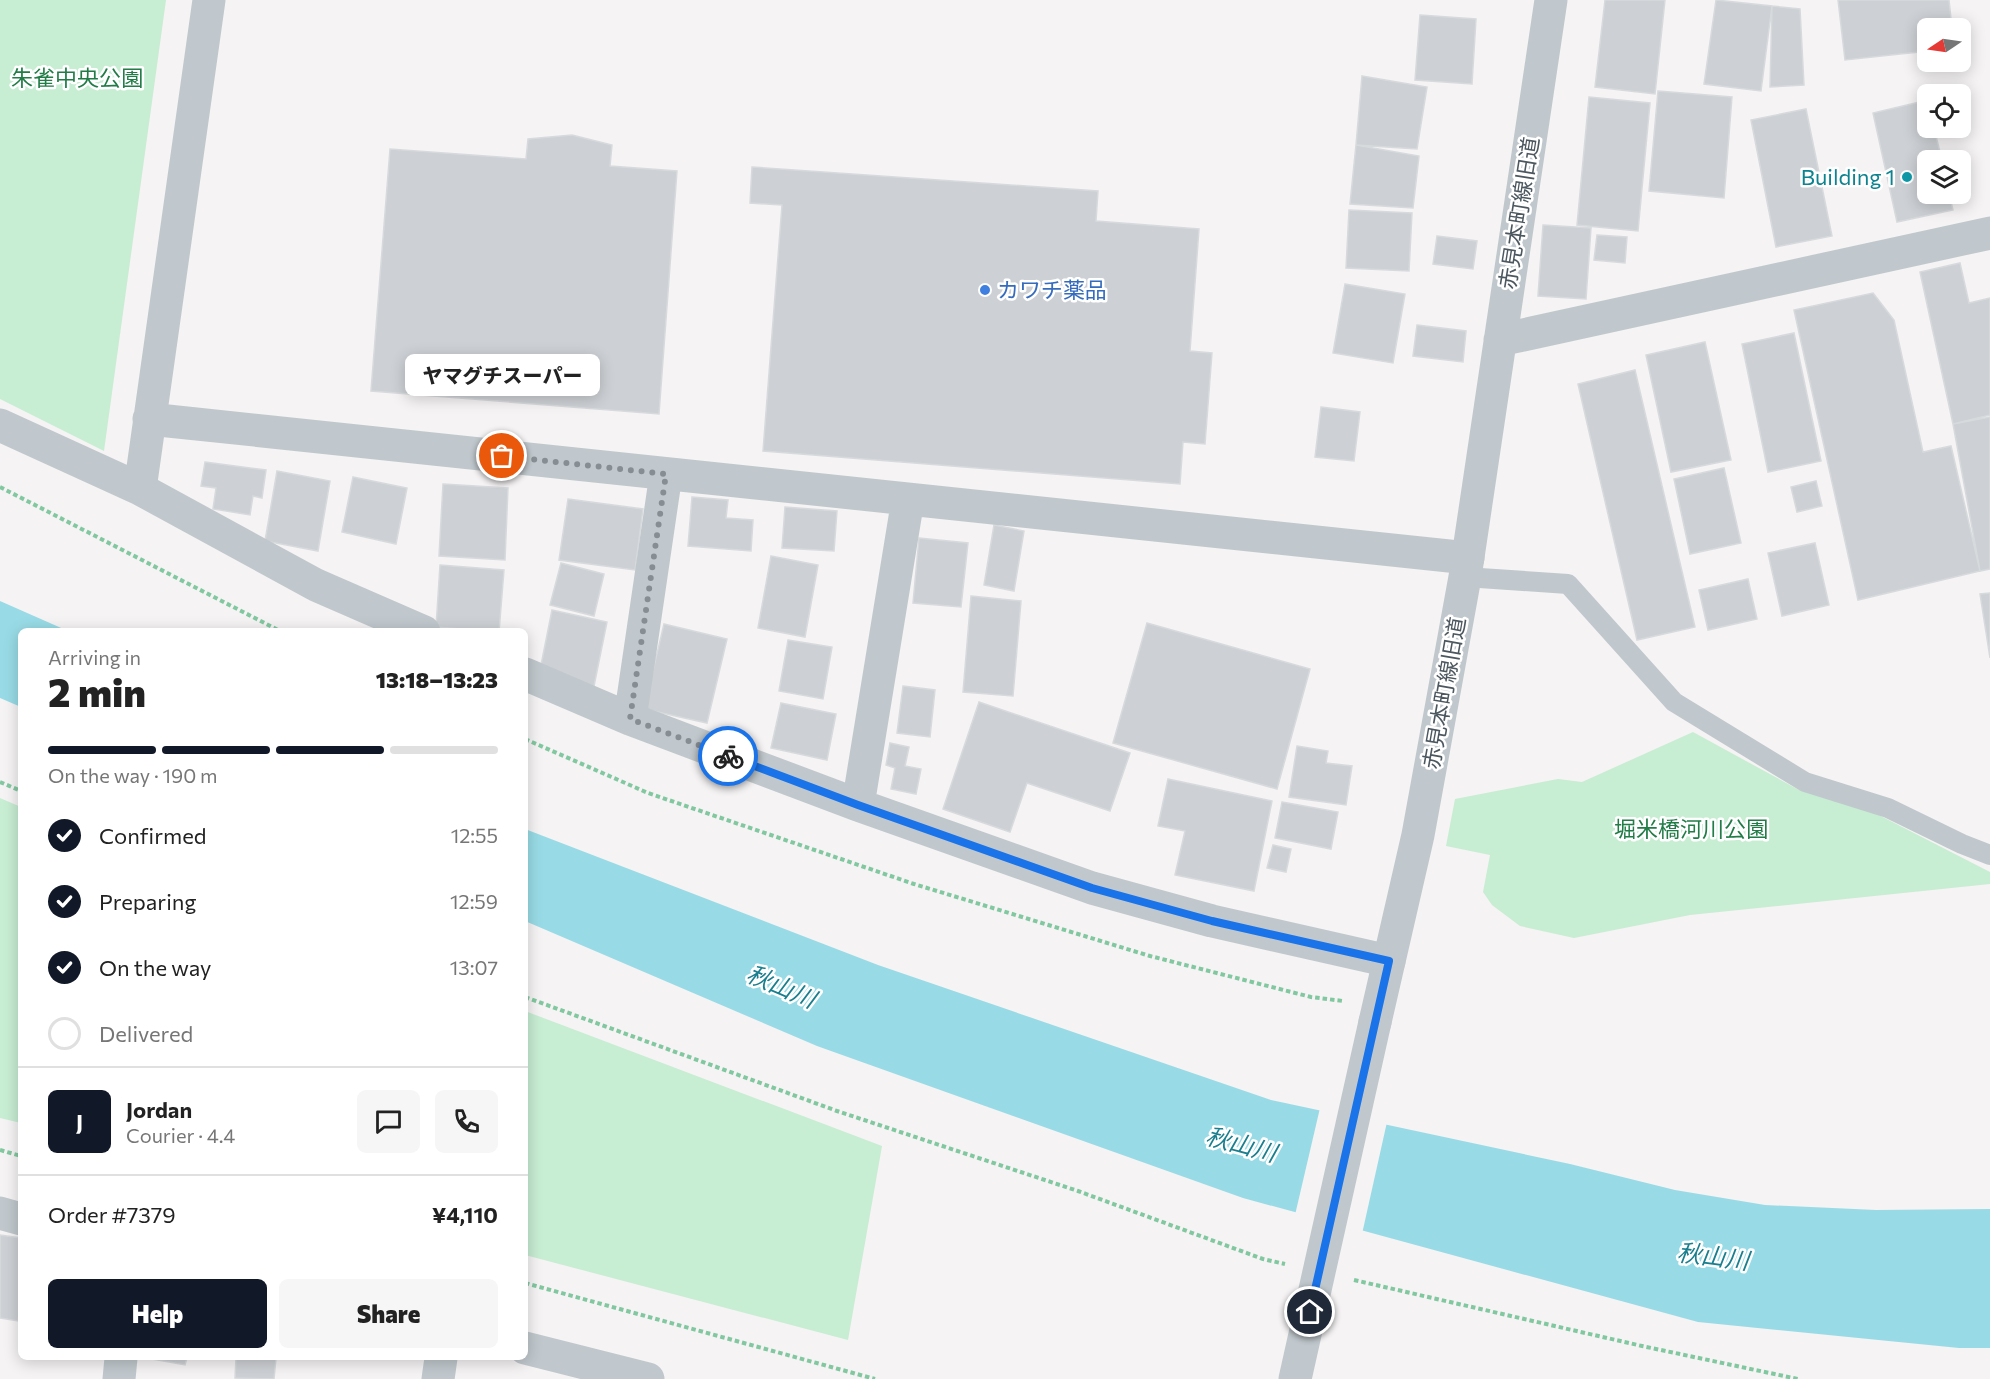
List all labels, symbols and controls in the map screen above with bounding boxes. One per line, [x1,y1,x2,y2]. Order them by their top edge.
north arrow [1917,18,1971,72]
map controls [1917,18,1971,204]
park label: 朱雀中央公園 [11,64,143,91]
button: locate [1917,84,1971,138]
street label: 赤見本町線旧道 [1493,135,1544,291]
button: layers [1917,150,1971,204]
place label: Building 1 [1801,163,1895,190]
marker: Building 1 [1900,170,1914,184]
place label: カワチ薬品 [997,276,1107,303]
marker: カワチ薬品 [978,283,992,297]
callout: ヤマグチスーパー [404,354,600,396]
text: ヤマグチスーパー [423,363,582,387]
pin [476,430,527,481]
icon: bag [485,439,518,472]
street label: 赤見本町線旧道 [1417,615,1470,771]
text: Arriving in [48,645,141,669]
text: 13:18–13:23 [376,666,498,693]
text: 2 min [48,667,146,715]
courier [698,726,758,786]
icon: bike [712,740,745,773]
text: On the way · 190 m [48,763,217,787]
park label: 堀米橋河川公園 [1614,815,1768,842]
icon: check [48,819,81,852]
text: Confirmed [99,822,206,849]
text: 12:55 [451,823,498,847]
icon: check [48,885,81,918]
text: Preparing [99,888,196,915]
text: 12:59 [450,889,498,913]
icon: check [48,951,81,984]
text: On the way [99,954,211,981]
text: 13:07 [450,955,498,979]
water label: 秋山川 [743,958,823,1014]
text: Delivered [99,1020,193,1047]
button: chat [357,1090,420,1153]
button: phone [435,1090,498,1153]
text: Jordan [126,1096,192,1123]
text: J [76,1108,83,1135]
water label: 秋山川 [1203,1120,1283,1168]
text: Courier · 4.4 [126,1123,235,1147]
text: Order #7379 [48,1201,176,1228]
text: ¥4,110 [432,1201,498,1228]
water label: 秋山川 [1676,1237,1754,1275]
button: Help [48,1279,267,1348]
button: Share [279,1279,498,1348]
pin [1284,1286,1335,1337]
icon: home [1293,1295,1326,1328]

